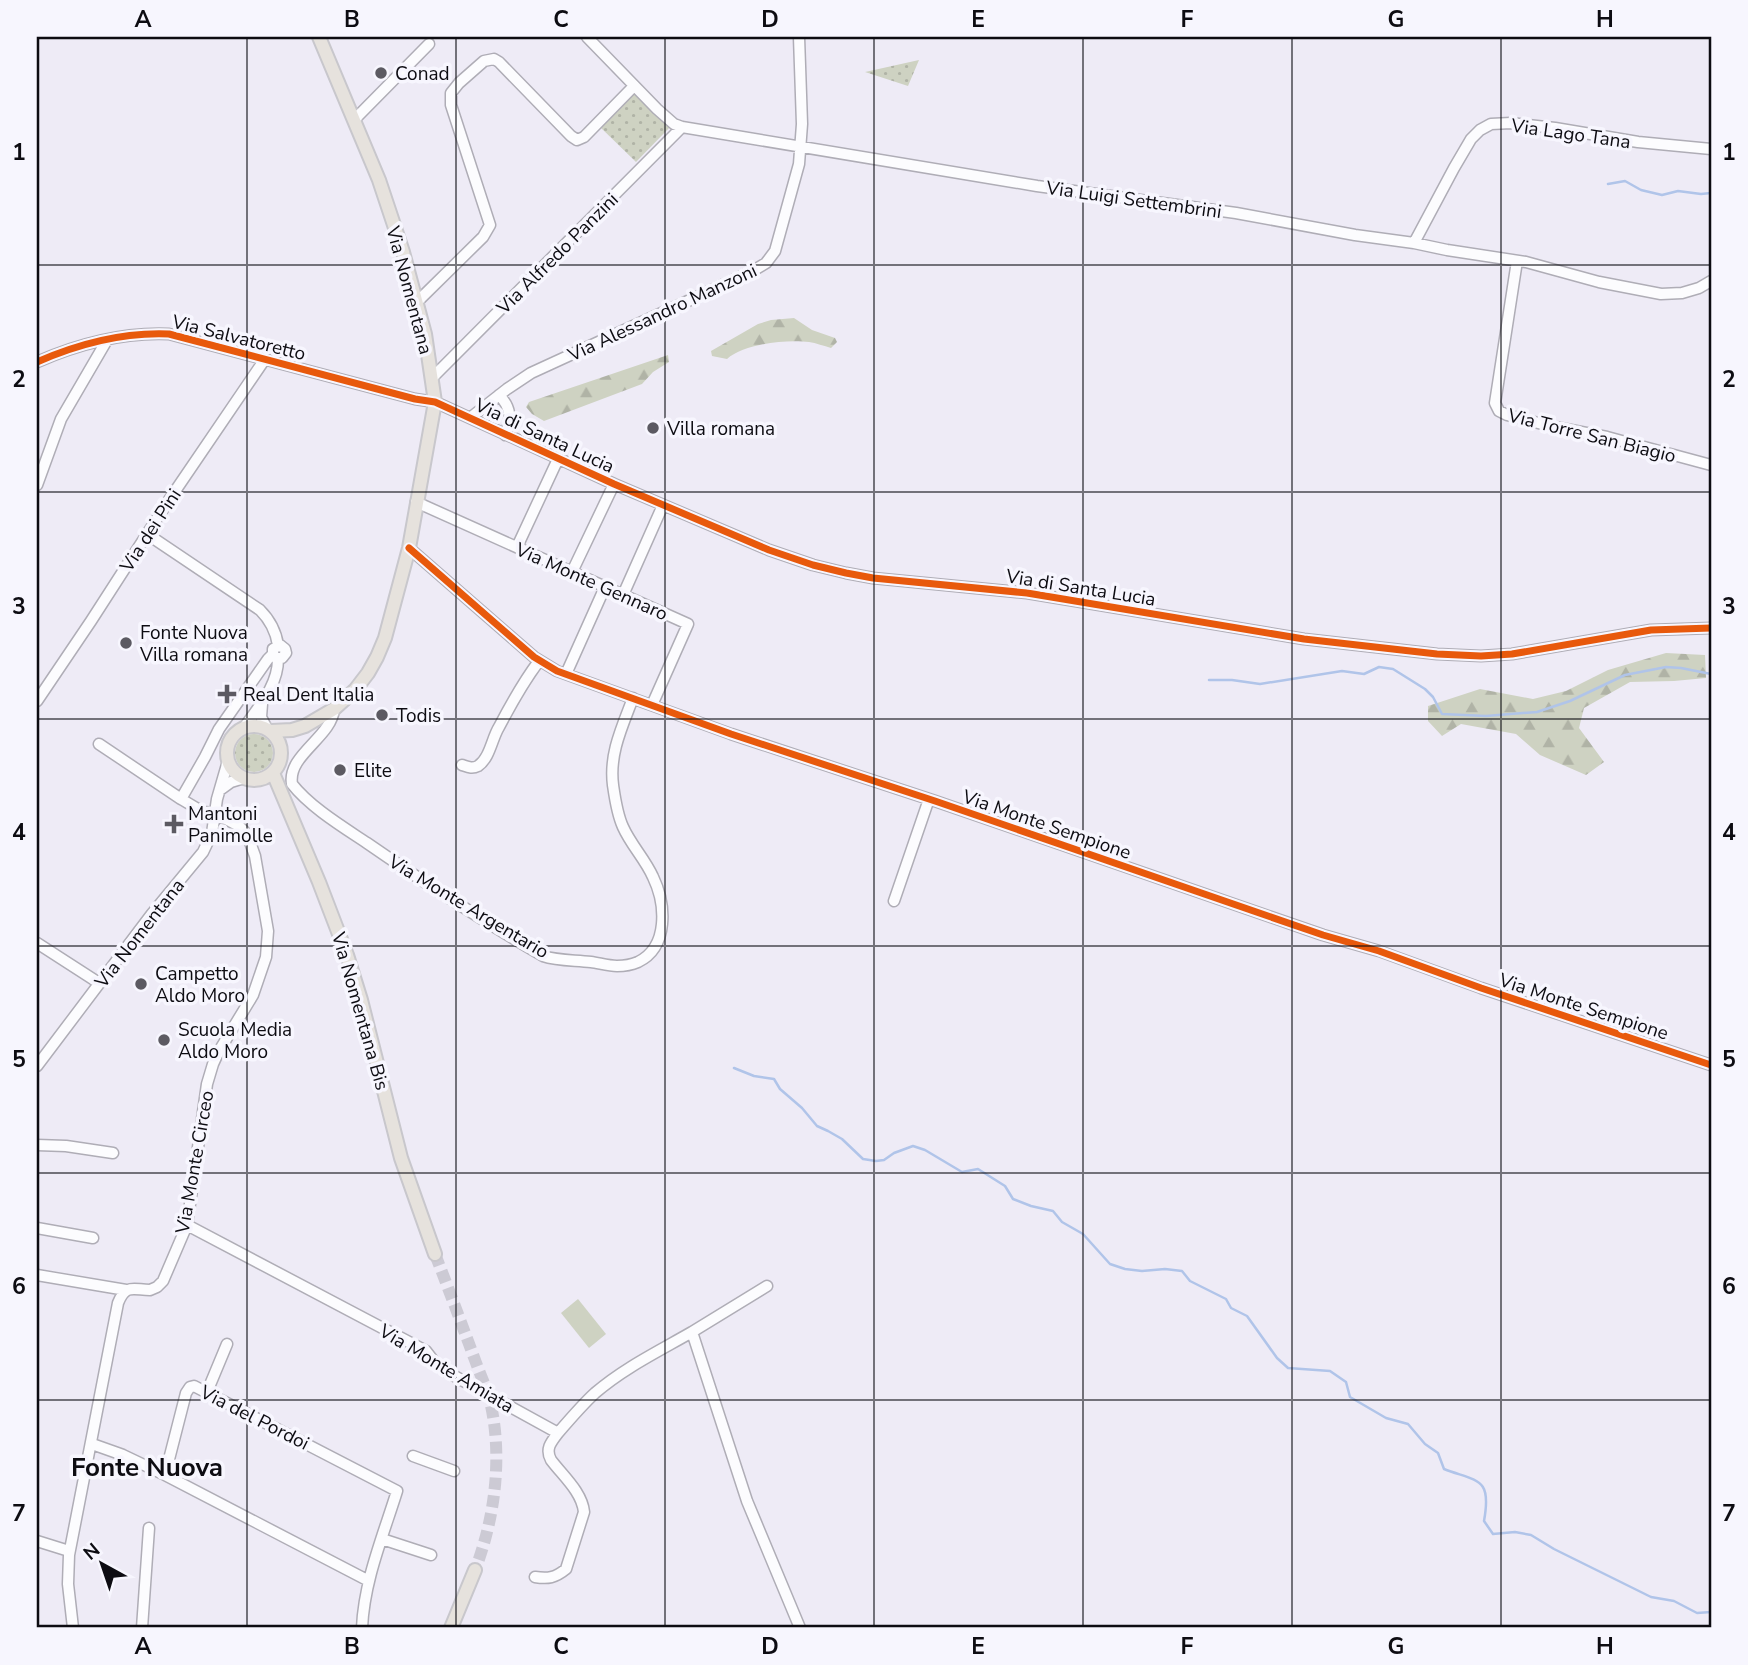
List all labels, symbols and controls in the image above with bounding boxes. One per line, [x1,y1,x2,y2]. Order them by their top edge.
text: A [134,4,152,35]
text: B [344,4,360,35]
text: C [553,4,569,35]
text: D [761,4,779,35]
text: E [971,4,985,35]
text: F [1181,4,1194,35]
text: G [1388,4,1404,35]
text: H [1596,4,1614,35]
place label: Conad [395,61,450,87]
marker: Conad [373,65,389,81]
street label: Via Lago Tana [1508,113,1632,155]
text: 1 [12,137,26,168]
text: 1 [1722,137,1736,168]
street label: Via Luigi Settembrini [1044,175,1223,225]
street label: Via Alfredo Panzini [490,187,624,321]
street label: Via Nomentana [379,222,439,357]
street label: Via Alessandro Manzoni [563,258,761,369]
street label: Via Salvatoretto [168,309,308,367]
text: 2 [12,364,26,395]
text: 2 [1722,364,1736,395]
street label: Via di Santa Lucia [470,392,619,480]
street label: Via Torre San Biagio [1504,402,1679,469]
place label: Villa romana [666,416,775,442]
marker: Villa romana [645,420,661,436]
street label: Via dei Pini [114,484,187,578]
street label: Via Monte Gennaro [510,536,672,627]
street label: Via di Santa Lucia [1003,563,1157,613]
text: 3 [12,591,26,622]
text: 3 [1722,591,1736,622]
place label: Fonte Nuova Villa romana [139,620,248,668]
marker: Fonte Nuova Villa romana [118,635,134,651]
place label: Real Dent Italia [243,682,374,708]
marker: Real Dent Italia [217,684,237,704]
place label: Todis [396,703,441,729]
marker: Todis [374,707,390,723]
place label: Elite [354,758,392,784]
marker: Elite [332,762,348,778]
street label: Via Monte Sempione [958,784,1134,866]
place label: Mantoni Panimolle [188,801,273,849]
marker: Mantoni Panimolle [166,816,182,832]
text: 4 [12,817,26,848]
text: 4 [1722,817,1736,848]
street label: Via Monte Argentario [383,848,553,965]
street label: Via Nomentana [88,874,191,994]
street label: Via Nomentana Bis [325,928,395,1093]
place label: Campetto Aldo Moro [155,961,245,1009]
street label: Via Monte Sempione [1495,967,1672,1047]
marker: Campetto Aldo Moro [133,976,149,992]
place label: Scuola Media Aldo Moro [178,1017,292,1065]
marker: Scuola Media Aldo Moro [156,1032,172,1048]
text: 5 [12,1044,26,1075]
text: 5 [1722,1044,1736,1075]
street label: Via Monte Circeo [169,1089,220,1237]
text: 6 [12,1271,26,1302]
text: 6 [1722,1271,1736,1302]
street label: Via Monte Amiata [373,1318,519,1419]
street label: Via del Pordoi [195,1379,313,1456]
district label: Fonte Nuova [71,1450,223,1485]
text: 7 [12,1498,26,1529]
text: 7 [1722,1498,1736,1529]
north arrow [66,1528,136,1598]
text: N [78,1537,106,1566]
text: A [134,1631,152,1662]
text: B [344,1631,360,1662]
text: C [553,1631,569,1662]
text: D [761,1631,779,1662]
text: E [971,1631,985,1662]
text: F [1181,1631,1194,1662]
text: G [1388,1631,1404,1662]
text: H [1596,1631,1614,1662]

